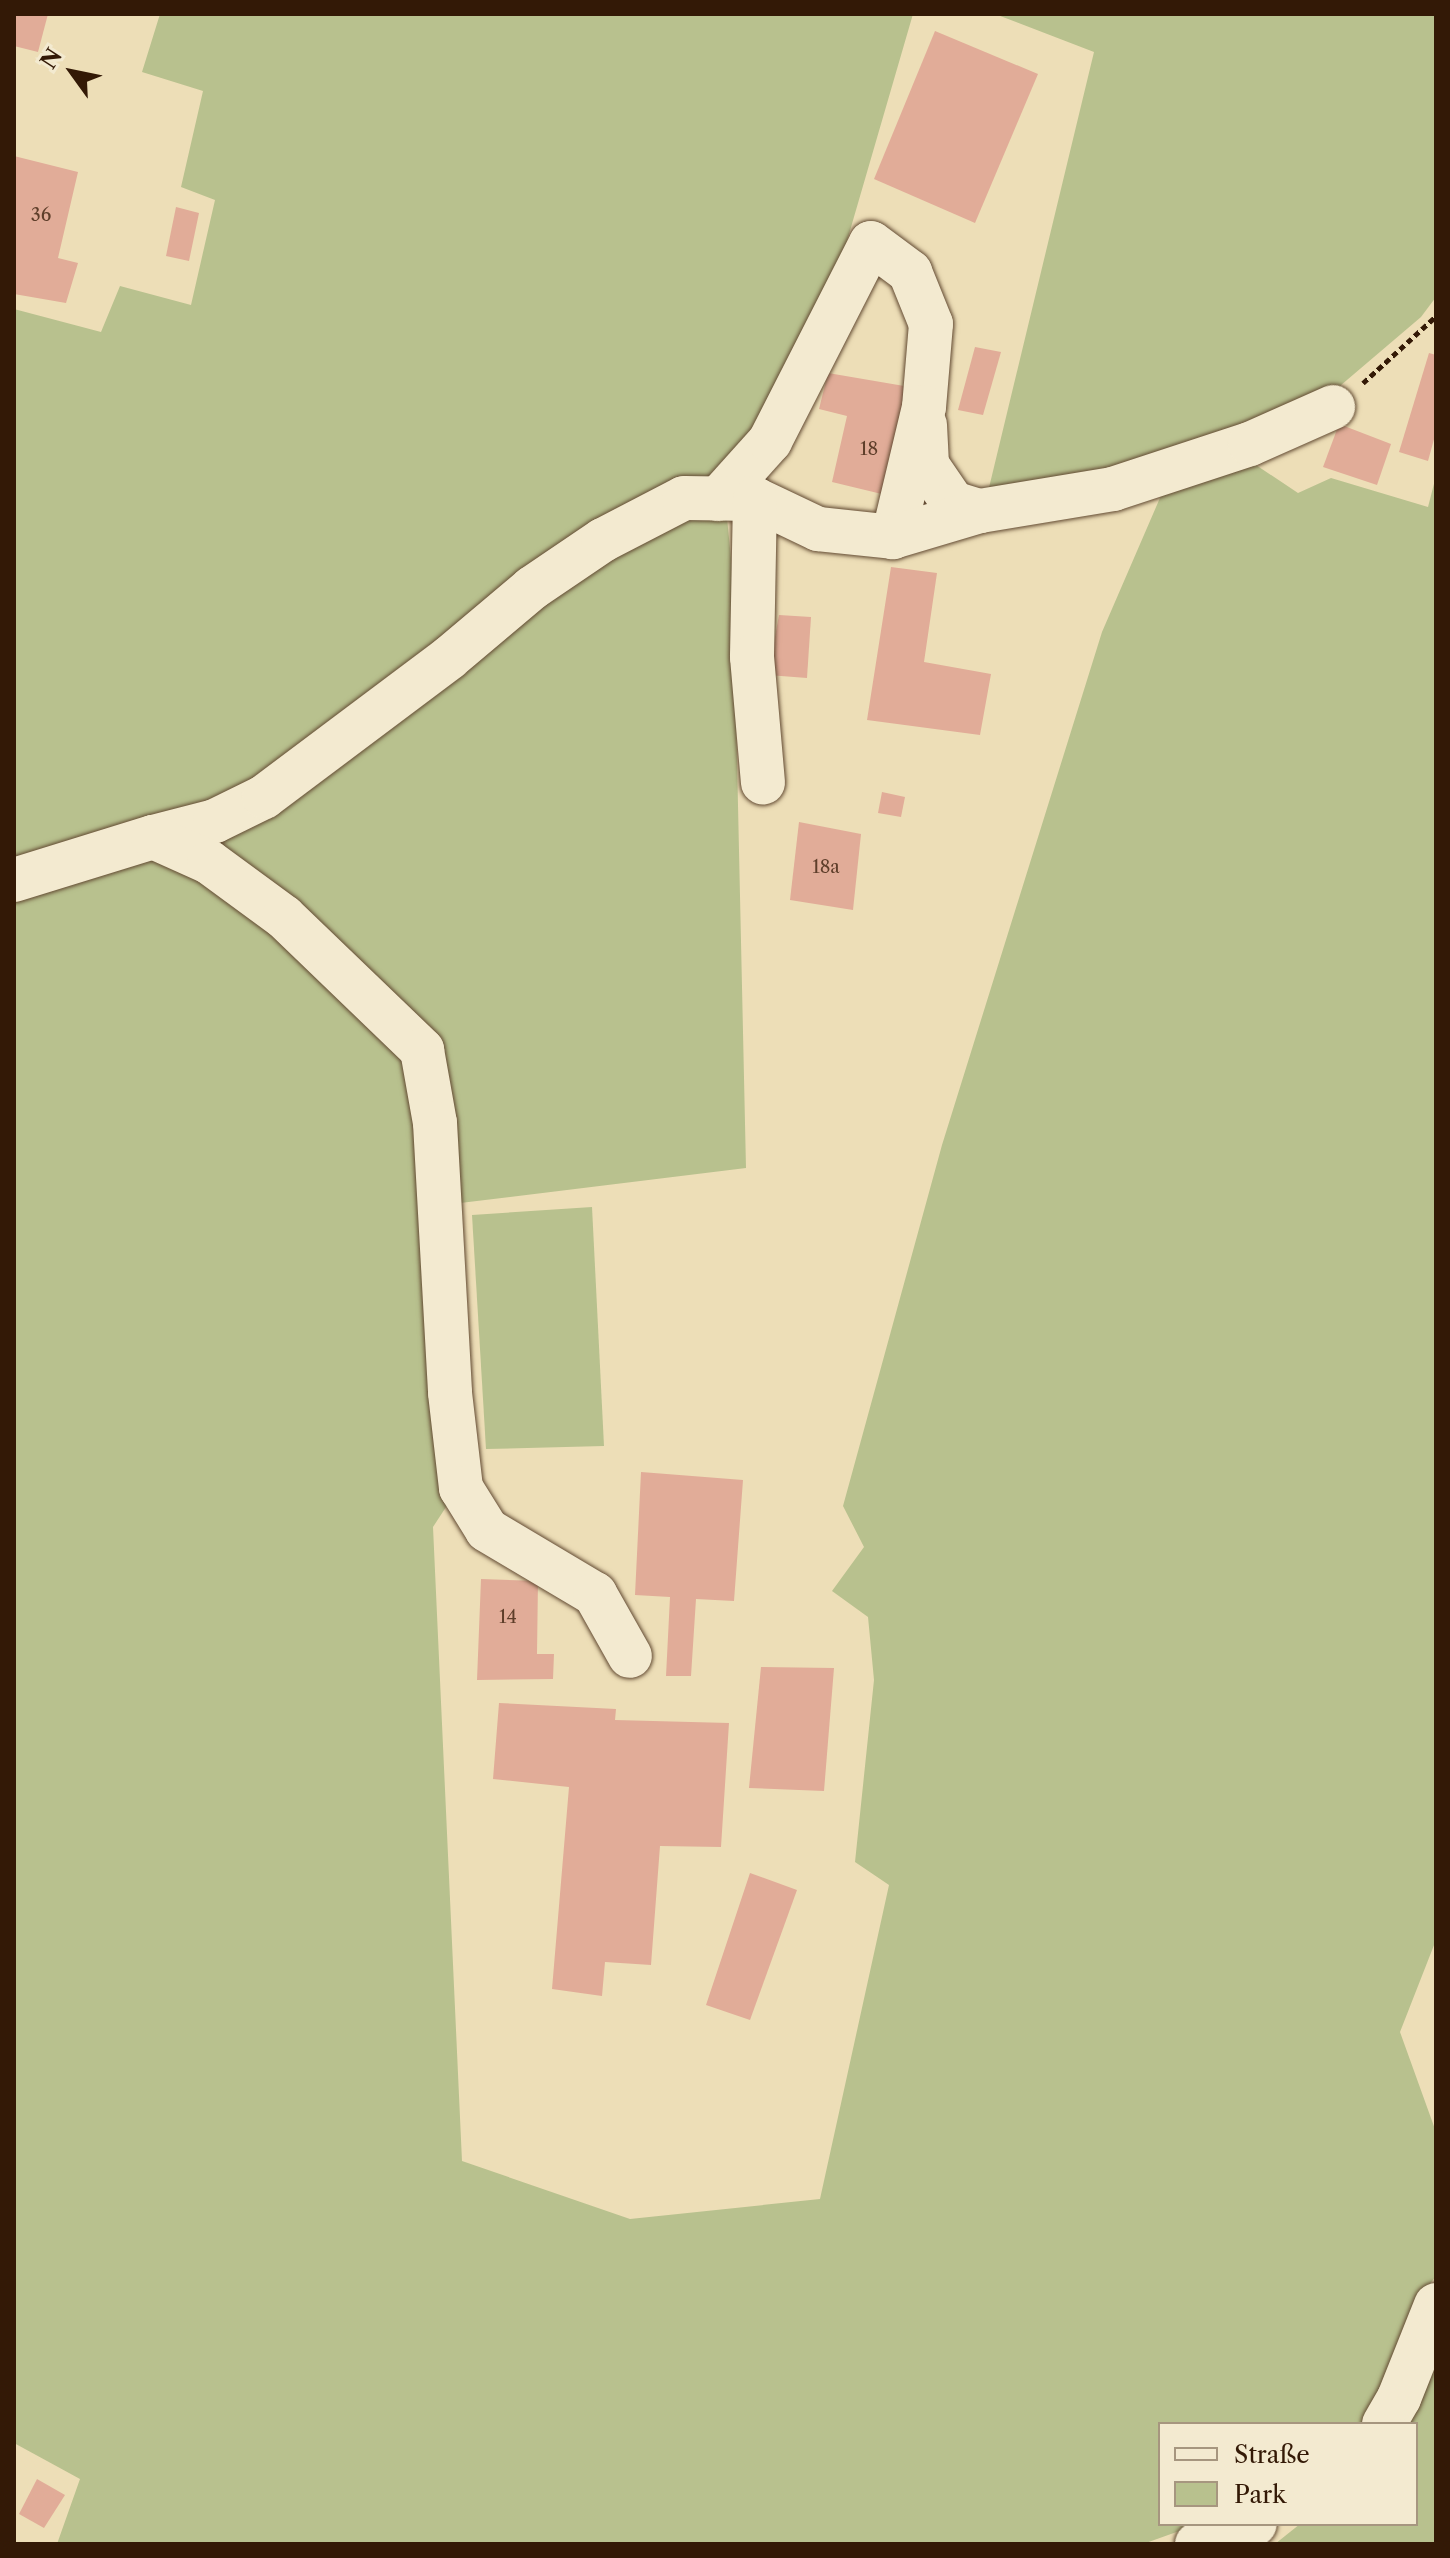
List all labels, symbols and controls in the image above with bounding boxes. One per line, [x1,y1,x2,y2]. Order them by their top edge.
north arrow [32,32,112,112]
text: N [35,43,68,74]
house number: 36 [31,204,51,226]
house number: 18 [860,438,878,460]
house number: 18a [812,856,840,878]
house number: 14 [499,1606,517,1628]
legend [1158,2422,1418,2526]
text: Straße [1234,2440,1310,2469]
text: Park [1234,2480,1286,2509]

